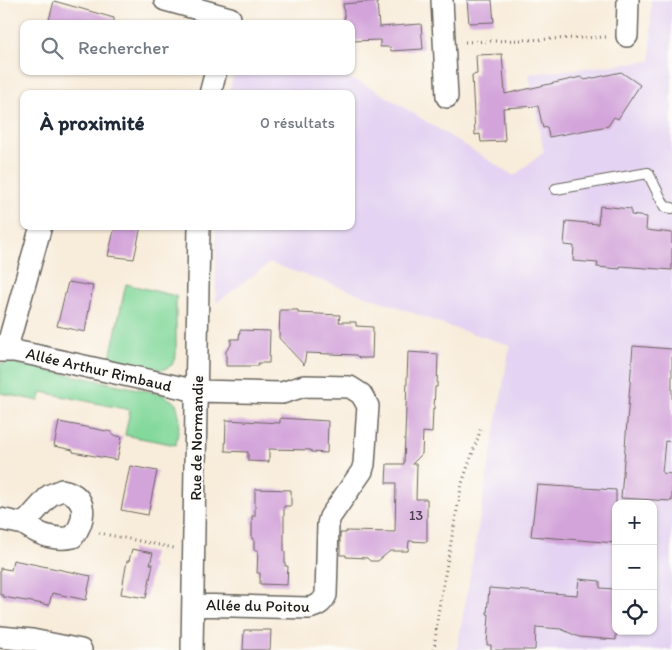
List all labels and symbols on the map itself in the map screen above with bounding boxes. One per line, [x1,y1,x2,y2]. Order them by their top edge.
street label: Allée Arthur Rimbaud [24,343,174,396]
street label: Rue de Normandie [186,375,207,501]
house number: 13 [409,507,423,524]
street label: Allée du Poitou [206,595,310,616]

